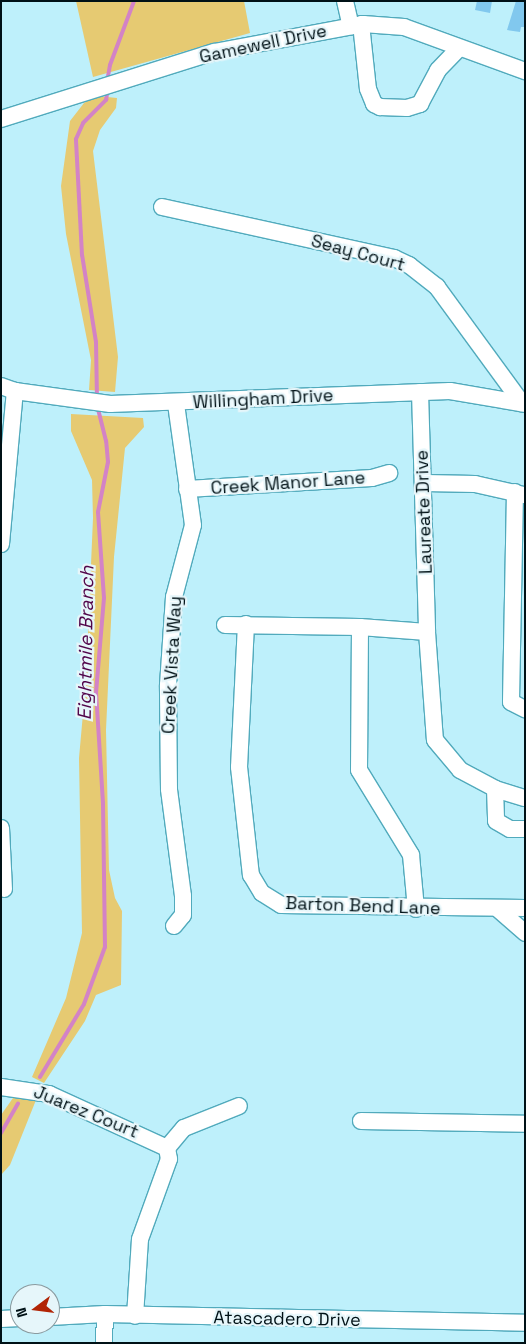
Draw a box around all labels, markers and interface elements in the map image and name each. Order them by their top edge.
street label: Gamewell Drive [197,20,329,68]
street label: Seay Court [309,230,407,276]
street label: Willingham Drive [192,385,334,413]
street label: Laureate Drive [411,450,437,574]
street label: Creek Manor Lane [210,467,366,499]
water label: Eightmile Branch [73,566,99,720]
street label: Creek Vista Way [158,595,186,735]
street label: Barton Bend Lane [285,892,441,920]
street label: Juarez Court [30,1081,142,1143]
north arrow [10,1284,60,1334]
text: N [12,1306,31,1319]
street label: Atascadero Drive [213,1307,361,1331]

